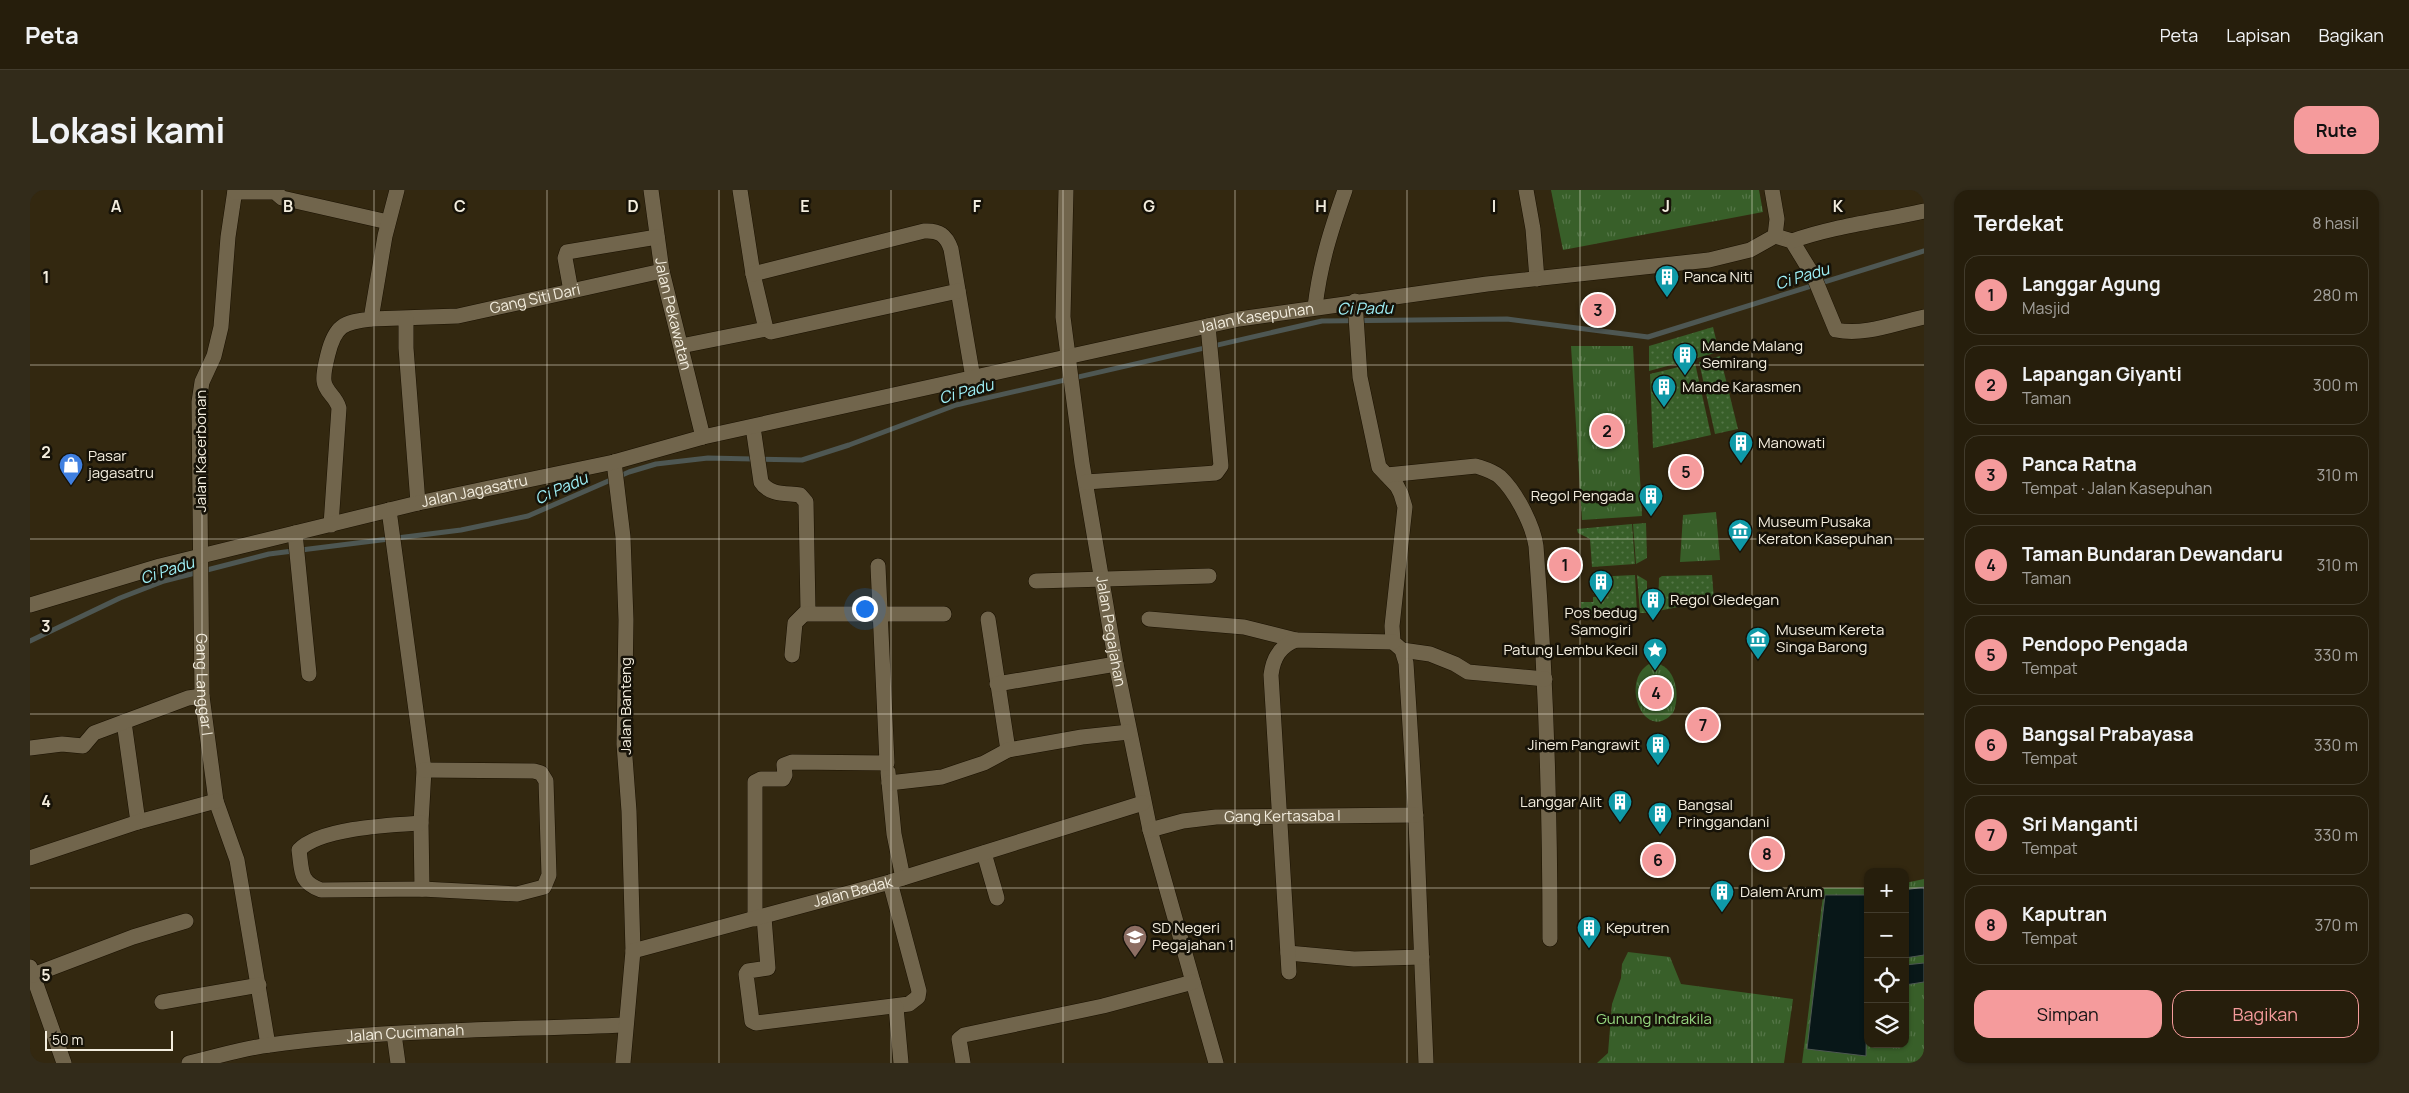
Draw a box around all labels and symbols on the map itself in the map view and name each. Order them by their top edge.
text: A [111,195,122,217]
text: B [283,195,293,217]
text: C [454,195,466,217]
text: D [627,195,639,217]
text: E [800,195,810,217]
text: F [973,195,982,217]
text: G [1143,195,1155,217]
text: H [1315,195,1327,217]
text: I [1492,195,1496,217]
text: J [1662,195,1670,217]
text: K [1833,195,1844,217]
street label: Jalan Pekawatan [650,256,697,372]
water label: Ci Padu [1772,257,1833,295]
building icon: Panca Niti [1654,264,1680,298]
text: 1 [42,266,50,288]
place label: Panca Niti [1684,266,1753,287]
street label: Gang Siti Dari [488,278,582,319]
pin: 3 [1582,291,1614,329]
water label: Ci Padu [1337,296,1394,319]
street label: Jalan Kasepuhan [1196,298,1315,338]
place label: Mande Malang Semirang [1702,335,1803,373]
building icon: Mande Malang Semirang [1672,342,1698,376]
water label: Ci Padu [936,373,997,409]
building icon: Mande Karasmen [1651,374,1677,408]
place label: Mande Karasmen [1682,376,1801,397]
street label: Jalan Kacerbonan [190,390,211,512]
pin: 2 [1591,412,1623,450]
building icon: Manowati [1728,430,1754,464]
place label: Manowati [1758,432,1825,453]
text: 2 [41,441,51,463]
place label: Pasar jagasatru [87,445,154,483]
shop icon: Pasar jagasatru [58,452,84,486]
pin: 5 [1670,453,1702,491]
water label: Ci Padu [531,466,592,509]
street label: Jalan Jagasatru [419,469,529,512]
building icon: Regol Pengada [1638,483,1664,517]
place label: Regol Pengada [1531,485,1634,506]
place label: Museum Pusaka Keraton Kasepuhan [1758,511,1893,549]
museum icon: Museum Pusaka Keraton Kasepuhan [1727,518,1753,552]
pin: 1 [1549,546,1581,584]
water label: Ci Padu [137,550,198,589]
building icon: Pos bedug Samogiri [1588,569,1614,603]
street label: Jalan Pegajahan [1091,574,1131,689]
building icon: Regol Gledegan [1640,587,1666,621]
place label: Regol Gledegan [1670,589,1779,610]
your location [852,596,878,622]
place label: Pos bedug Samogiri [1564,602,1638,640]
text: 3 [41,615,51,637]
place label: Museum Kereta Singa Barong [1776,619,1884,657]
museum icon: Museum Kereta Singa Barong [1745,626,1771,660]
street label: Gang Langgar I [191,633,218,737]
place icon: Patung Lembu Kecil [1642,637,1668,671]
place label: Patung Lembu Kecil [1503,639,1638,660]
street label: Jalan Banteng [615,657,636,755]
pin: 4 [1640,674,1672,712]
pin: 7 [1687,706,1719,744]
building icon: Jinem Pangrawit [1645,732,1671,766]
place label: Jinem Pangrawit [1527,734,1640,755]
building icon: Langgar Alit [1607,789,1633,823]
text: 4 [41,790,51,812]
place label: Langgar Alit [1520,791,1602,812]
place label: Bangsal Pringgandani [1678,794,1769,832]
building icon: Bangsal Pringgandani [1647,801,1673,835]
street label: Gang Kertasaba I [1224,805,1341,827]
pin: 8 [1751,835,1783,873]
pin: 6 [1642,841,1674,879]
street label: Jalan Badak [811,871,895,912]
building icon: Dalem Arum [1709,879,1735,913]
place label: Dalem Arum [1740,881,1823,902]
building icon: Keputren [1576,915,1602,949]
place label: SD Negeri Pegajahan 1 [1152,917,1234,955]
place label: Keputren [1606,917,1669,938]
school or university icon: SD Negeri Pegajahan 1 [1122,924,1148,958]
text: 5 [41,964,51,986]
park label: Gunung Indrakila [1596,1008,1712,1029]
street label: Jalan Cucimanah [346,1019,465,1047]
scale bar [45,1028,172,1051]

